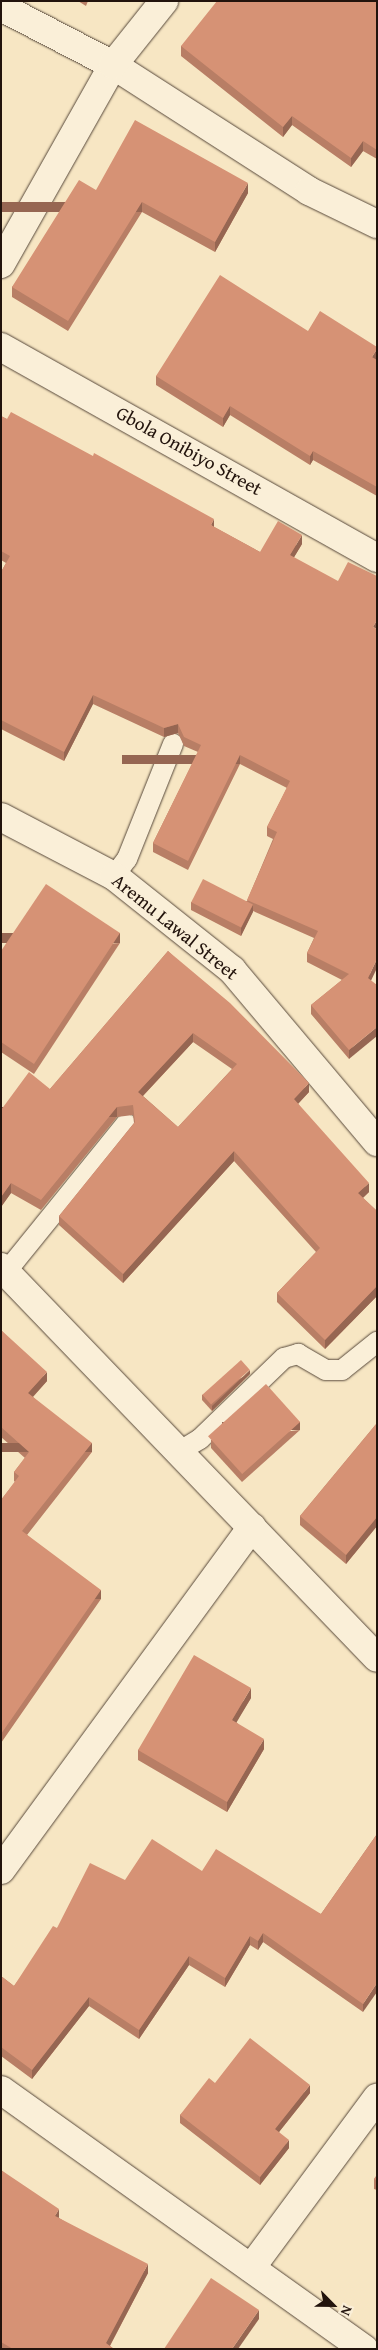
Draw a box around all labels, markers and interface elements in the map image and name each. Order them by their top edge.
street label: Gbola Onibiyo Street [112,402,266,500]
street label: Aremu Lawal Street [107,869,243,985]
north arrow [308,2280,358,2330]
text: N [336,2303,358,2319]

